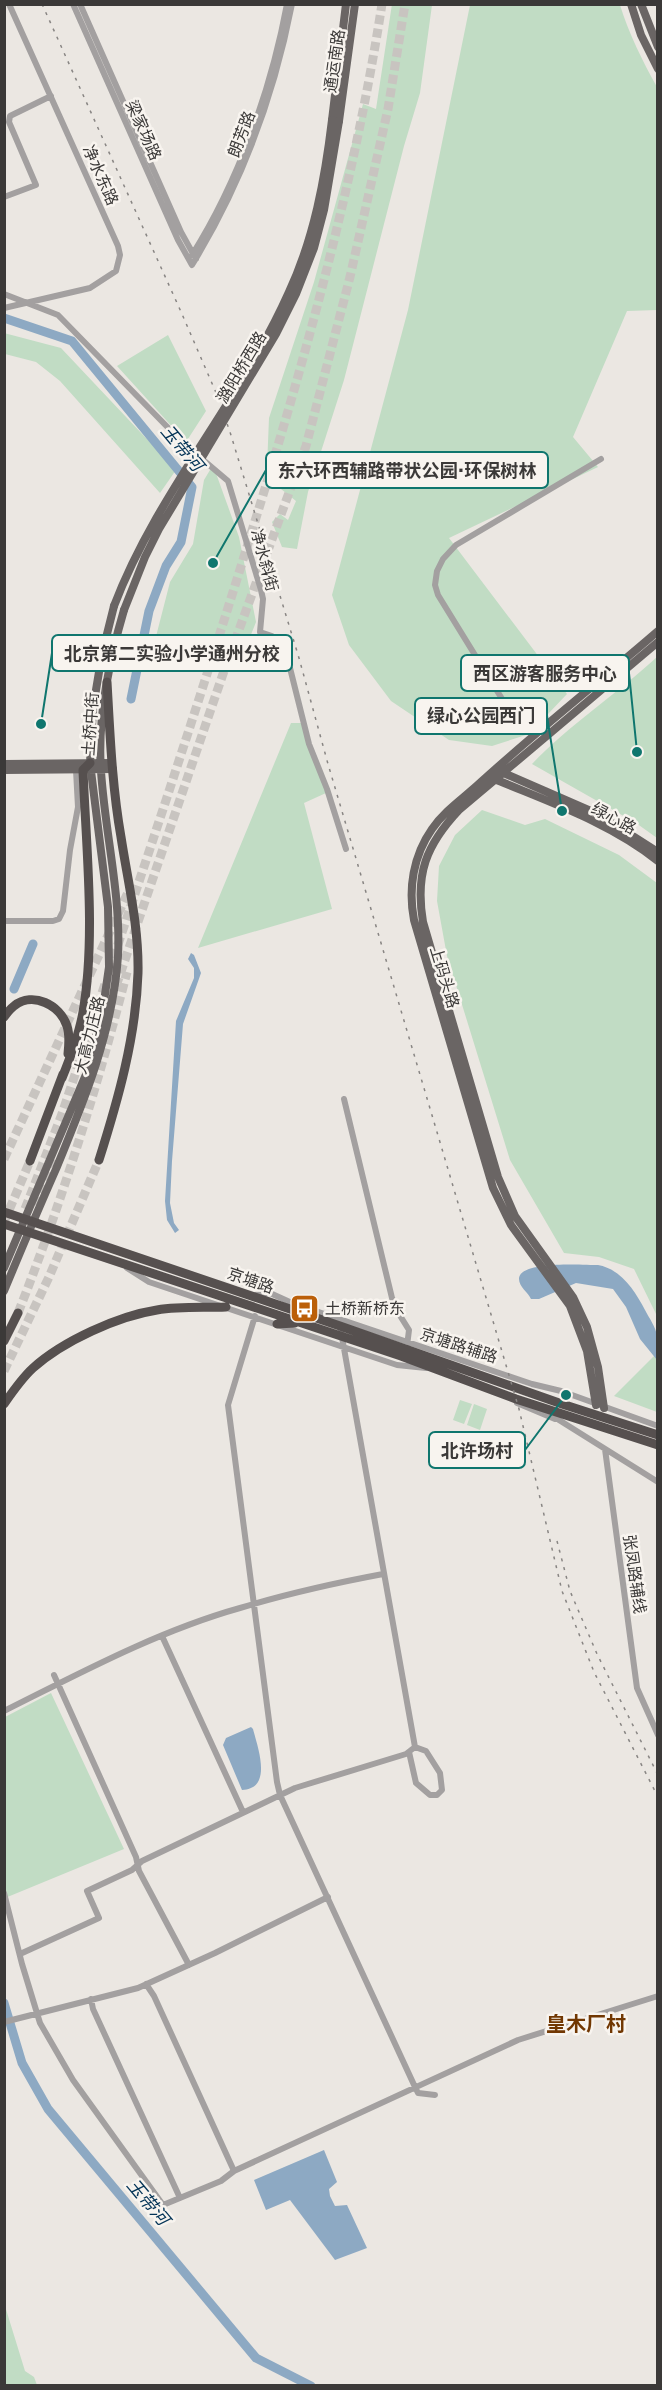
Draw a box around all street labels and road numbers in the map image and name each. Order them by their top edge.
street label: 通运南路 [321,28,348,94]
street label: 梁家场路 [122,97,165,163]
street label: 朗芳路 [224,108,259,160]
street label: 净水东路 [79,142,122,208]
street label: 潞阳桥西路 [213,328,270,406]
street label: 净水斜街 [247,527,282,594]
street label: 土桥中街 [79,691,102,757]
street label: 绿心路 [588,799,639,838]
street label: 上码头路 [426,944,463,1011]
street label: 大高力庄路 [71,994,108,1076]
street label: 京塘路 [225,1264,277,1297]
street label: 京塘路辅路 [418,1324,500,1367]
street label: 张凤路辅线 [620,1533,649,1615]

